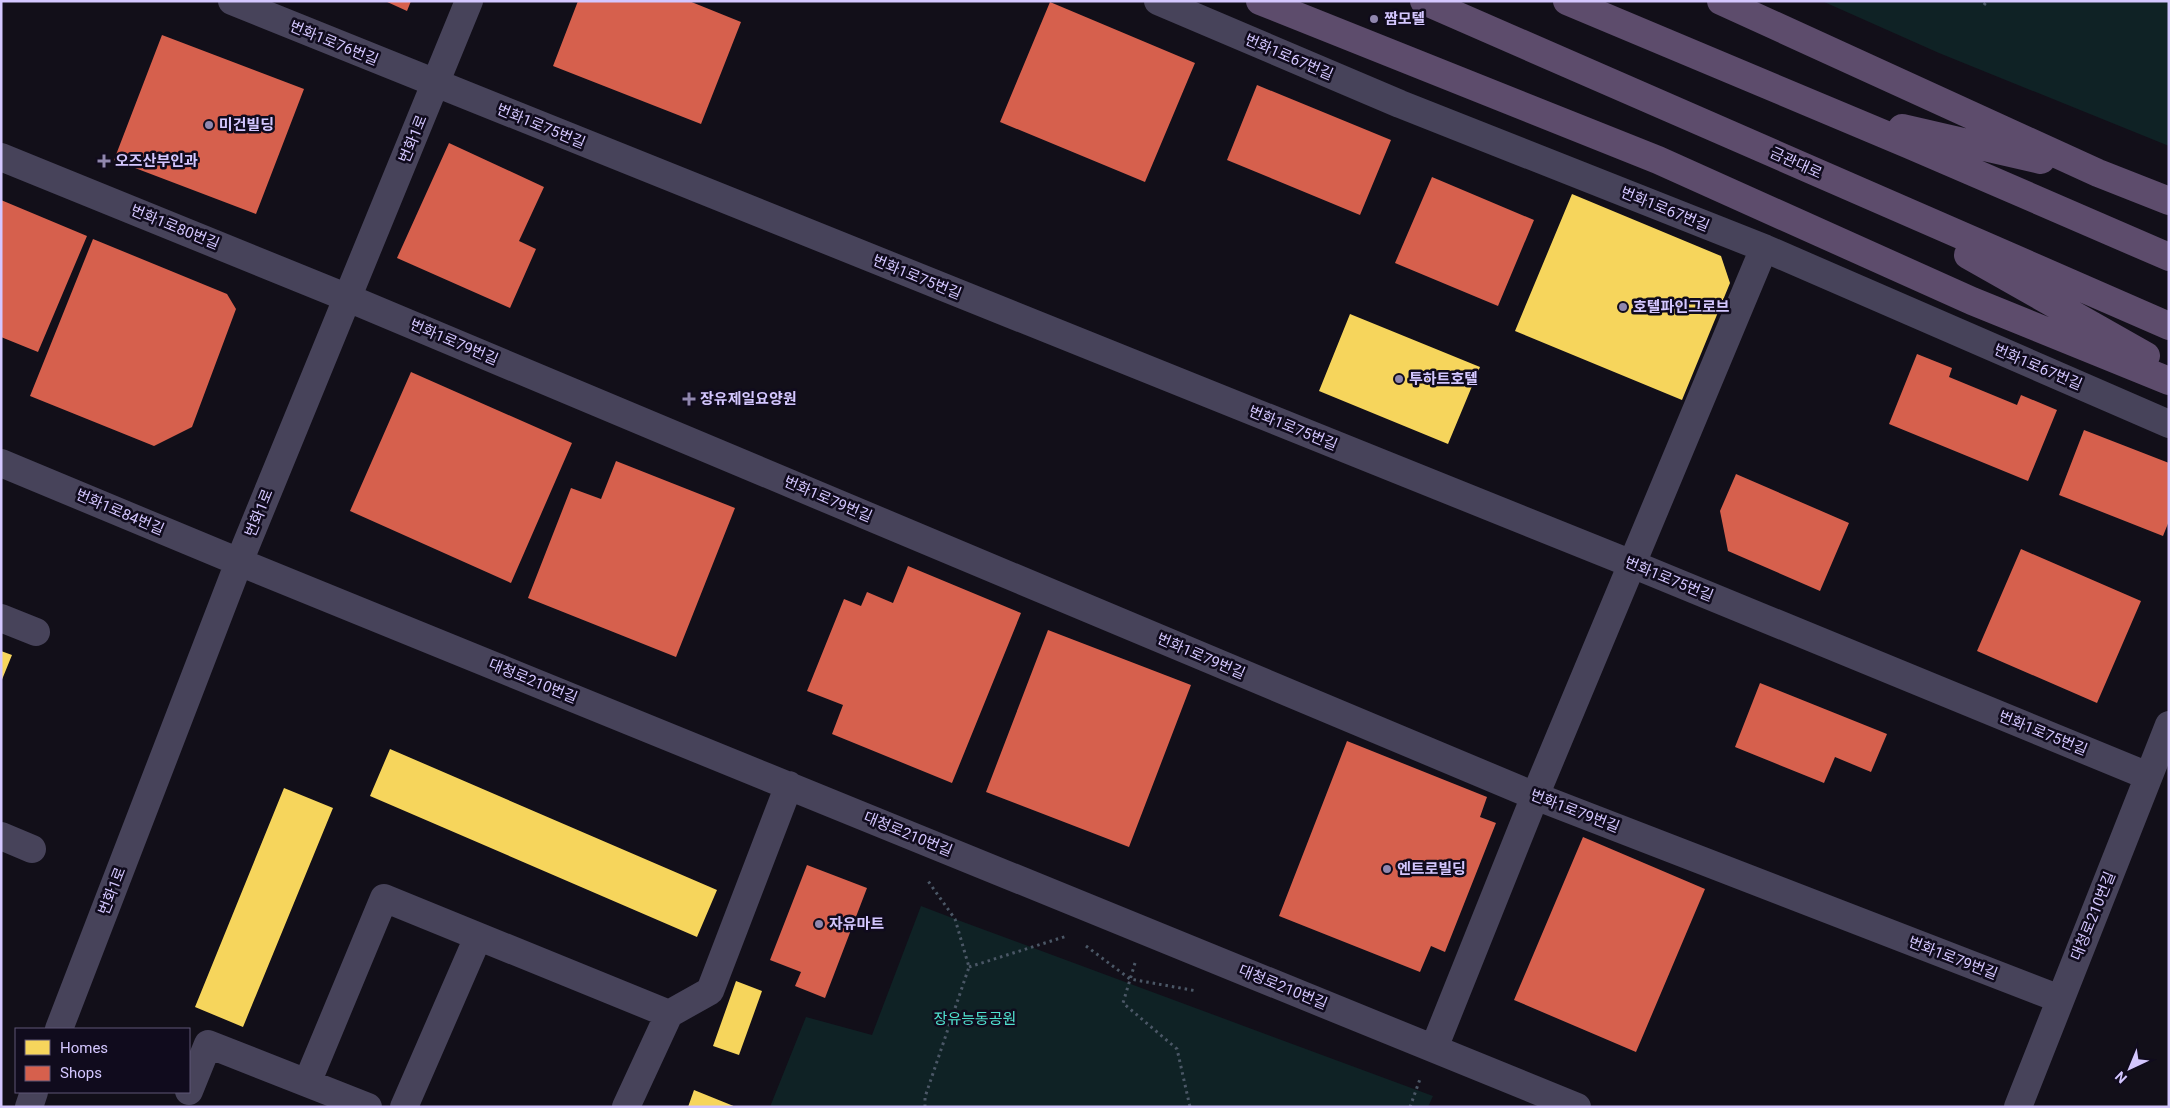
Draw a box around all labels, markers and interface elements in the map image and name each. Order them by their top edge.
place label: 짬모텔 [1384,10,1425,28]
marker: 짬모텔 [1368,13,1380,25]
street label: 번화1로76번길 [287,17,381,69]
street label: 번화1로67번길 [1242,30,1336,84]
street label: 번화1로75번길 [494,100,588,152]
street label: 번화1로 [395,113,431,165]
place label: 미건빌딩 [219,116,274,134]
marker: 미건빌딩 [203,119,215,131]
street label: 금관대로 [1767,144,1825,182]
place label: 오즈산부인과 [115,152,198,170]
marker: 오즈산부인과 [97,154,111,168]
street label: 번화1로67번길 [1618,183,1712,235]
street label: 번화1로80번길 [128,201,222,253]
street label: 번화1로75번길 [870,251,964,303]
place label: 호텔파인그로브 [1633,298,1730,316]
marker: 호텔파인그로브 [1617,301,1629,313]
street label: 번화1로79번길 [407,315,501,369]
street label: 번화1로67번길 [1991,340,2085,394]
place label: 투하트호텔 [1409,370,1478,388]
marker: 투하트호텔 [1393,373,1405,385]
place label: 장유제일요양원 [700,390,797,408]
marker: 장유제일요양원 [682,392,696,406]
street label: 번화1로75번길 [1246,402,1340,454]
street label: 번화1로79번길 [781,472,875,526]
street label: 번화1로84번길 [73,485,167,539]
street label: 번화1로 [241,487,277,539]
street label: 번화1로75번길 [1622,553,1716,605]
street label: 번화1로79번길 [1154,629,1248,683]
street label: 대청로210번길 [486,655,580,707]
street label: 번화1로75번길 [1996,707,2090,759]
street label: 번화1로79번길 [1528,786,1622,836]
street label: 대청로210번길 [861,808,955,860]
place label: 엔트로빌딩 [1397,860,1466,878]
marker: 엔트로빌딩 [1381,863,1393,875]
street label: 번화1로 [95,865,129,917]
street label: 대청로210번길 [2067,869,2119,963]
place label: 자유마트 [829,915,884,933]
marker: 자유마트 [813,918,825,930]
street label: 번화1로79번길 [1906,933,2000,983]
street label: 대청로210번길 [1236,961,1330,1013]
park label: 장유능동공원 [934,1010,1016,1028]
legend [15,1028,190,1093]
text: Homes [60,1039,108,1057]
north arrow [2105,1043,2155,1093]
text: Shops [60,1064,102,1082]
text: N [2112,1068,2130,1087]

